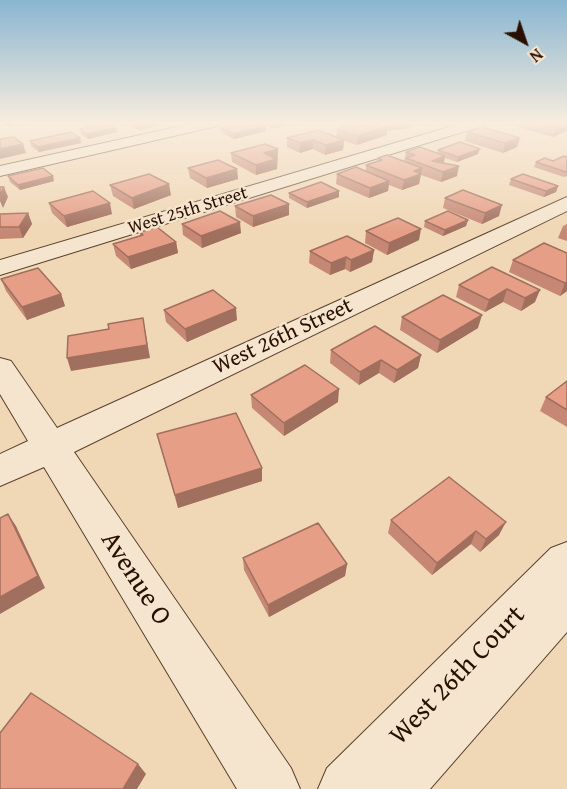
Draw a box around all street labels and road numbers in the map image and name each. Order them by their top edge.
street label: West 25th Street [126,183,250,239]
street label: West 26th Street [209,293,357,381]
street label: Avenue O [93,526,177,632]
street label: West 26th Court [383,600,533,752]

